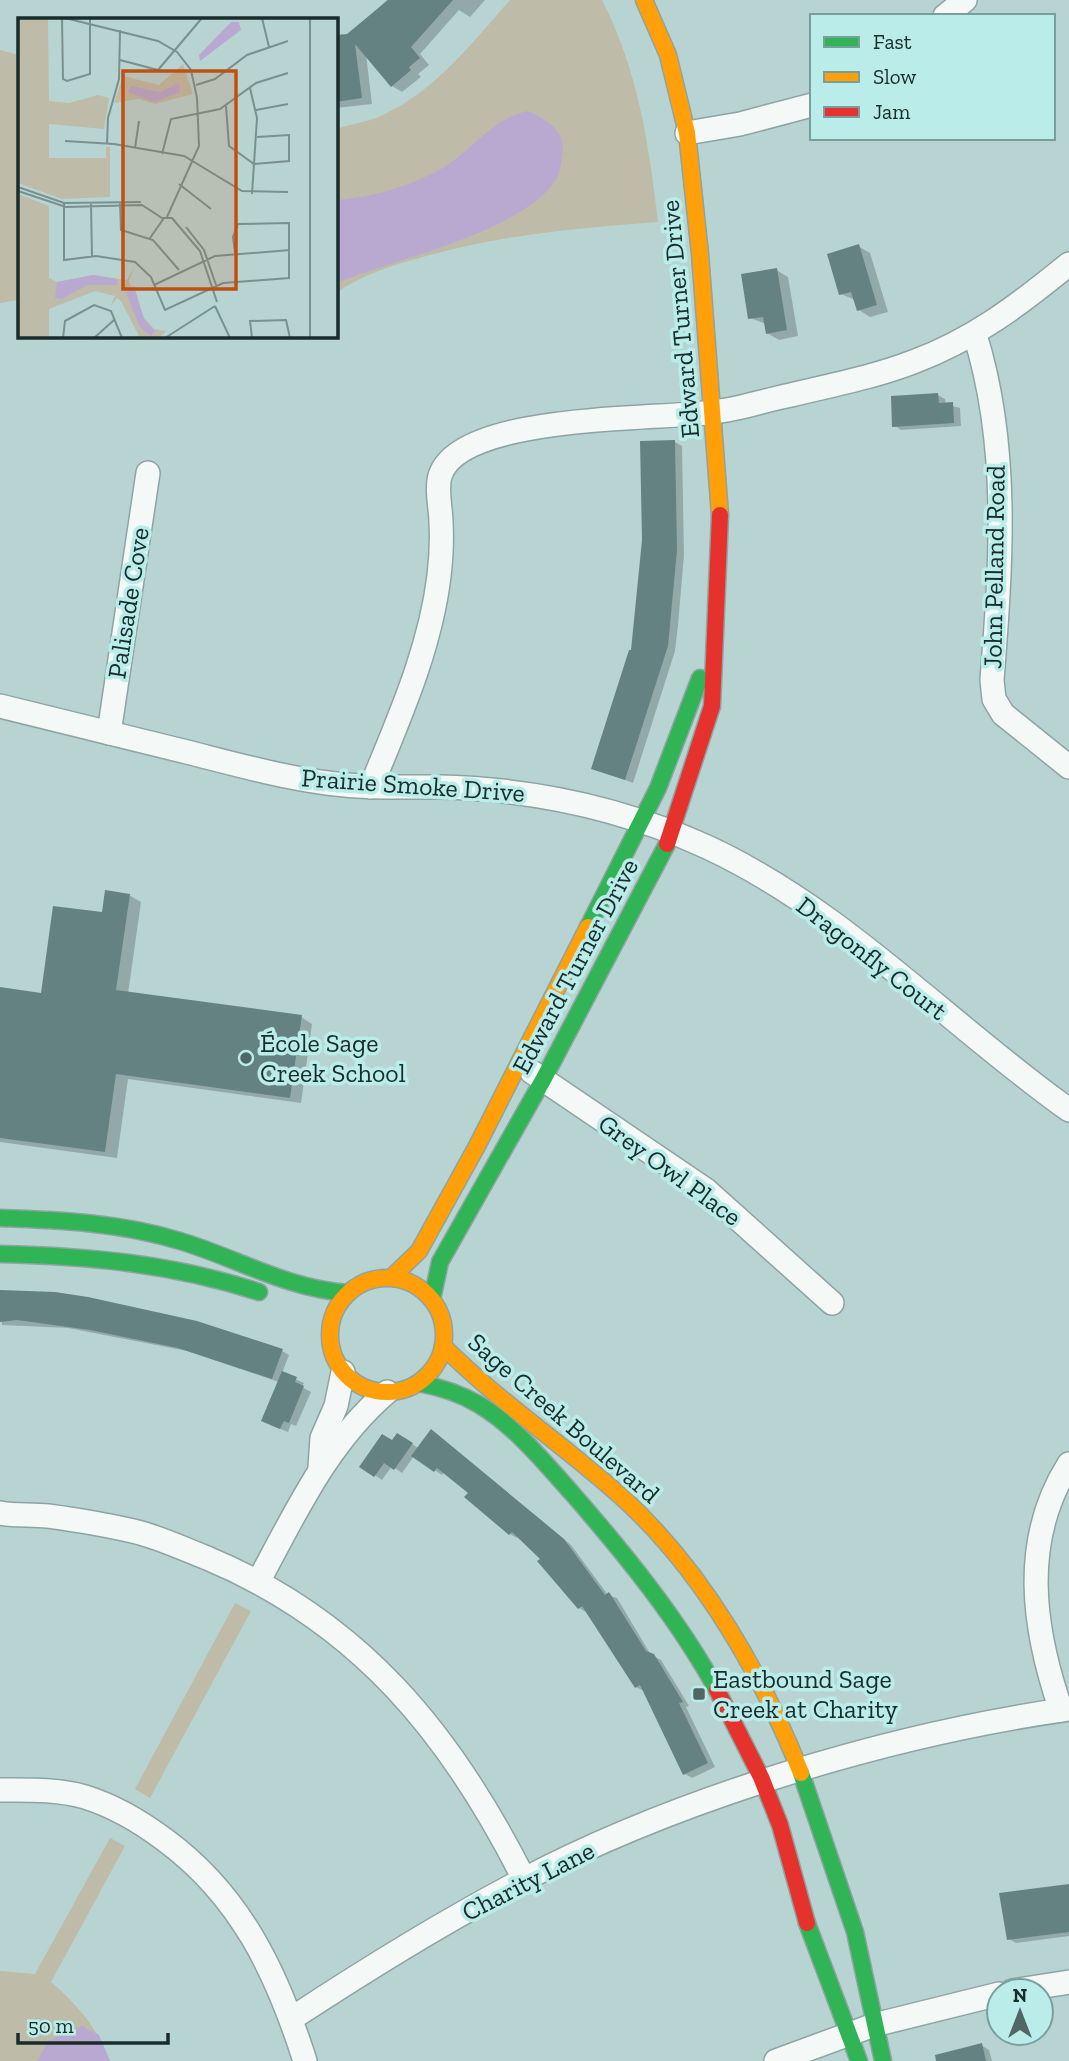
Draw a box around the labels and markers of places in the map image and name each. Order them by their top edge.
place label: École Sage Creek School [260,1027,406,1089]
marker: École Sage Creek School [238,1050,254,1066]
place label: Eastbound Sage Creek at Charity [713,1663,898,1725]
marker: Eastbound Sage Creek at Charity [691,1686,707,1702]

